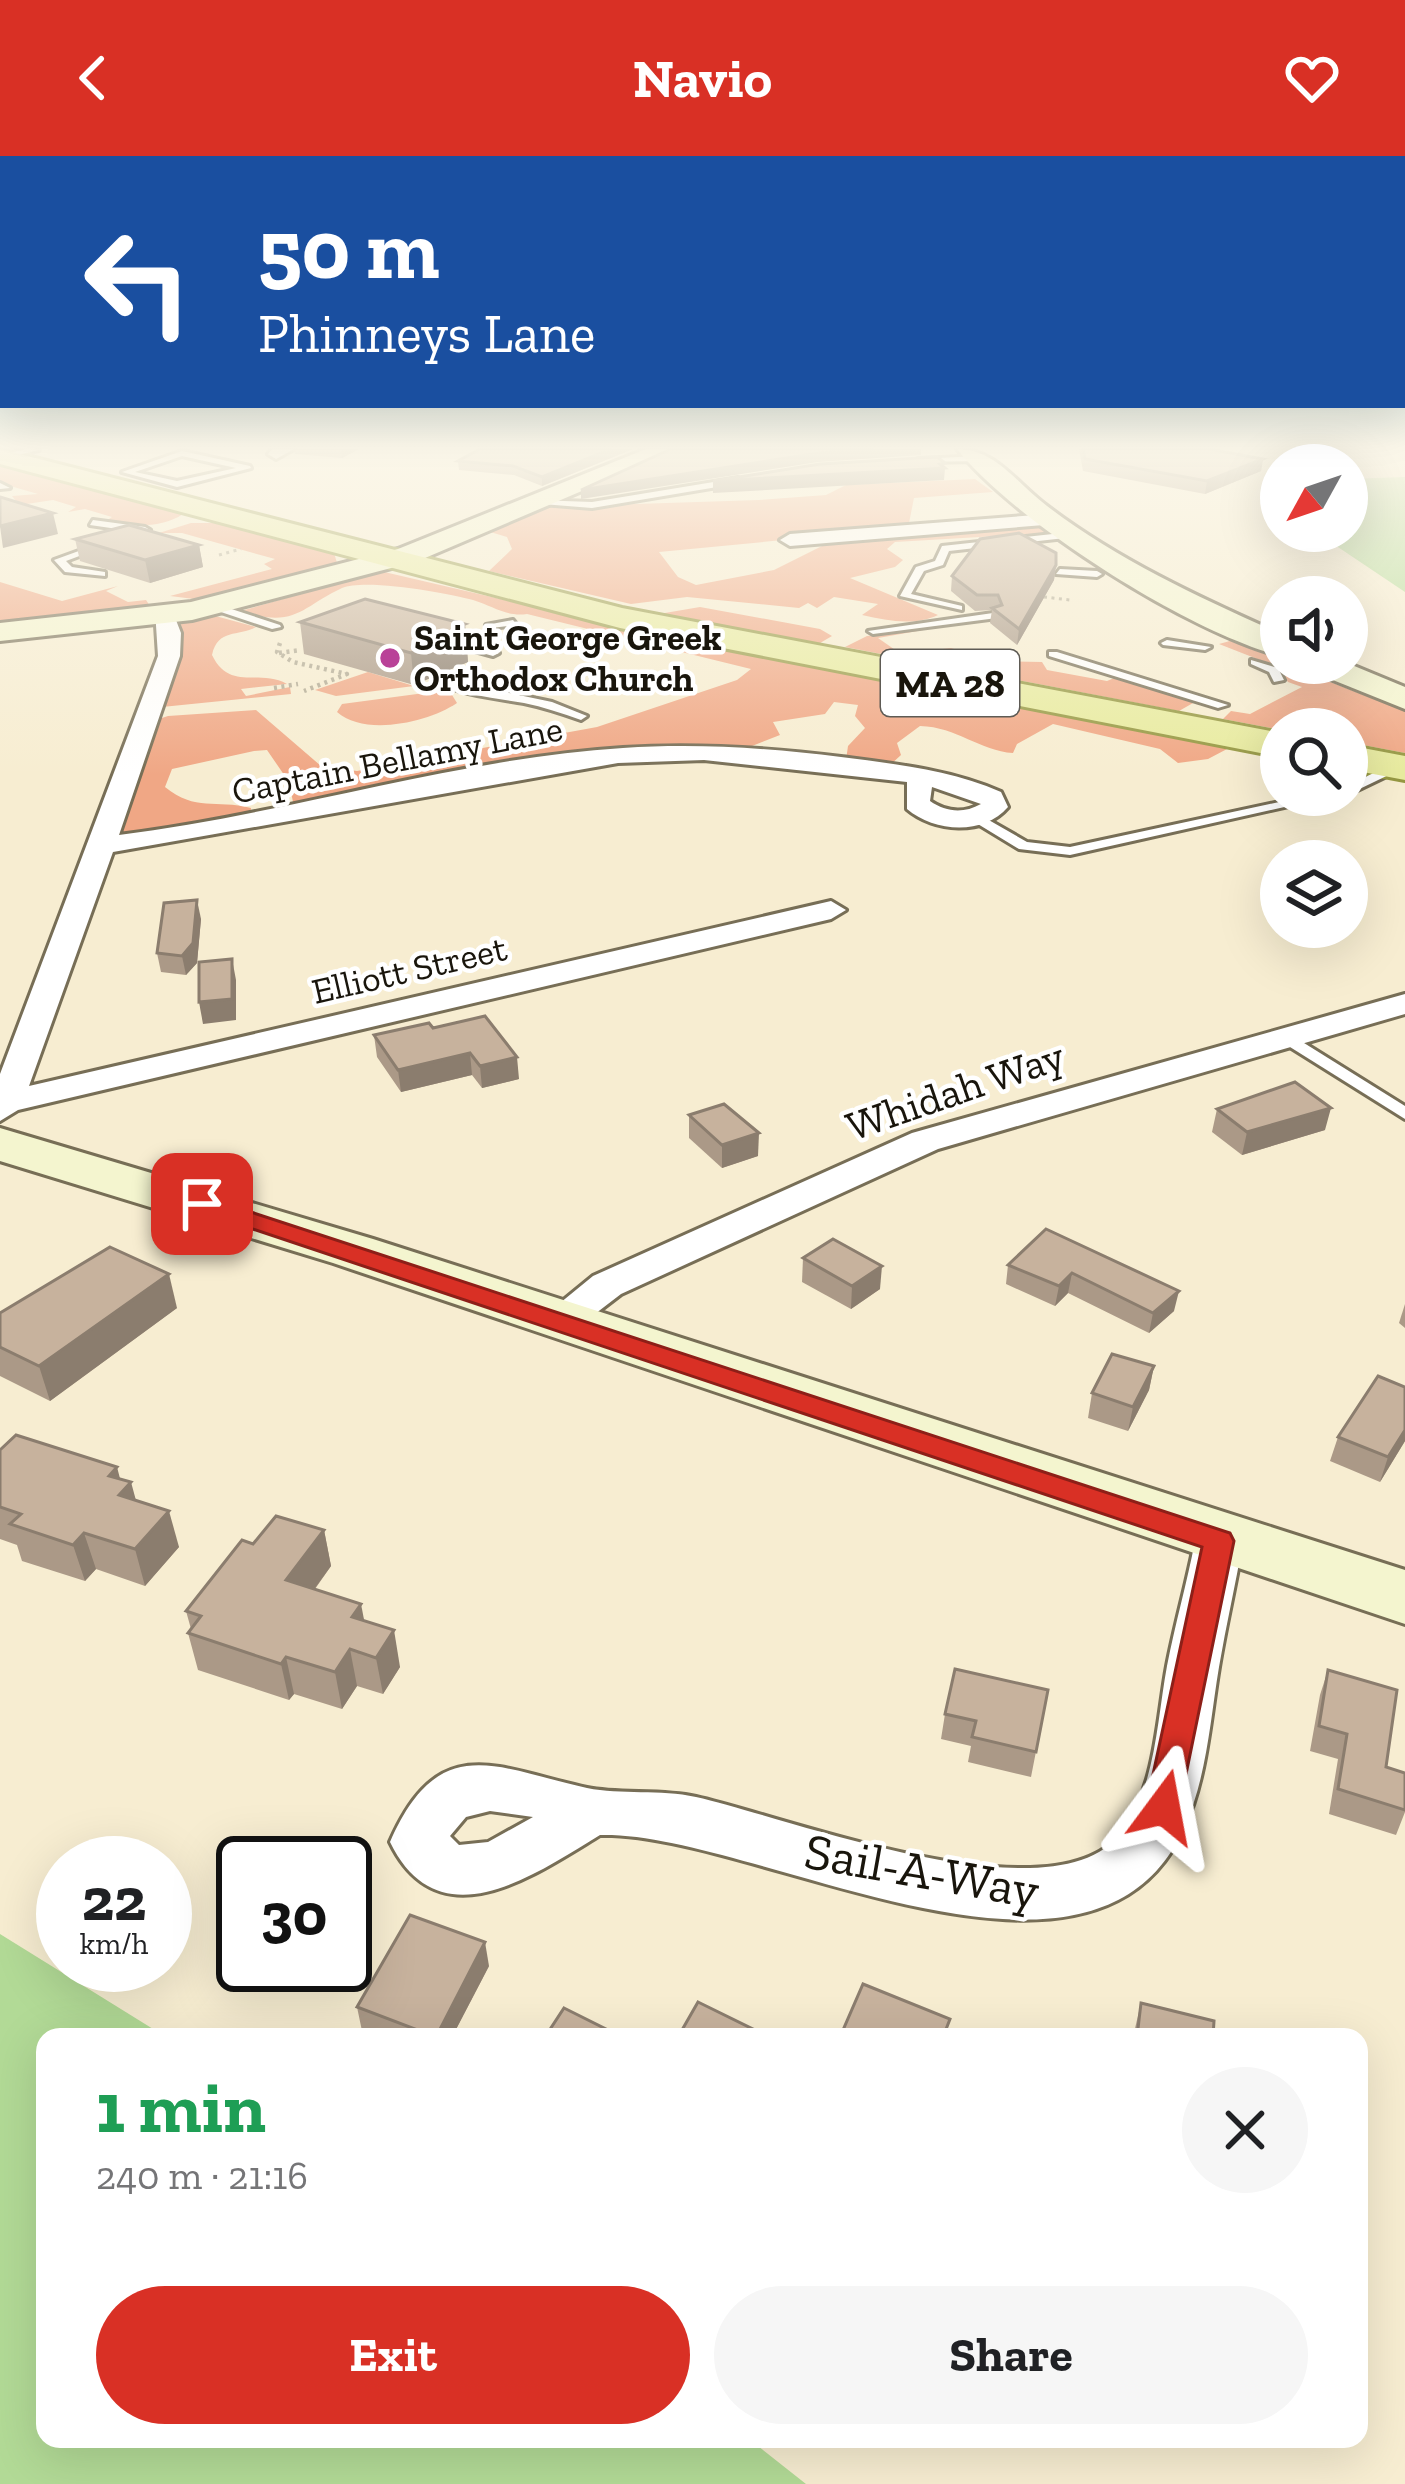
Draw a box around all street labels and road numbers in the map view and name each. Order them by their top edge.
road number: MA 28 [881,650,1019,716]
street label: Captain Bellamy Lane [228,706,566,813]
street label: Elliott Street [308,926,511,1013]
street label: Whidah Way [839,1029,1071,1152]
street label: Sail-A-Way [800,1820,1044,1921]

